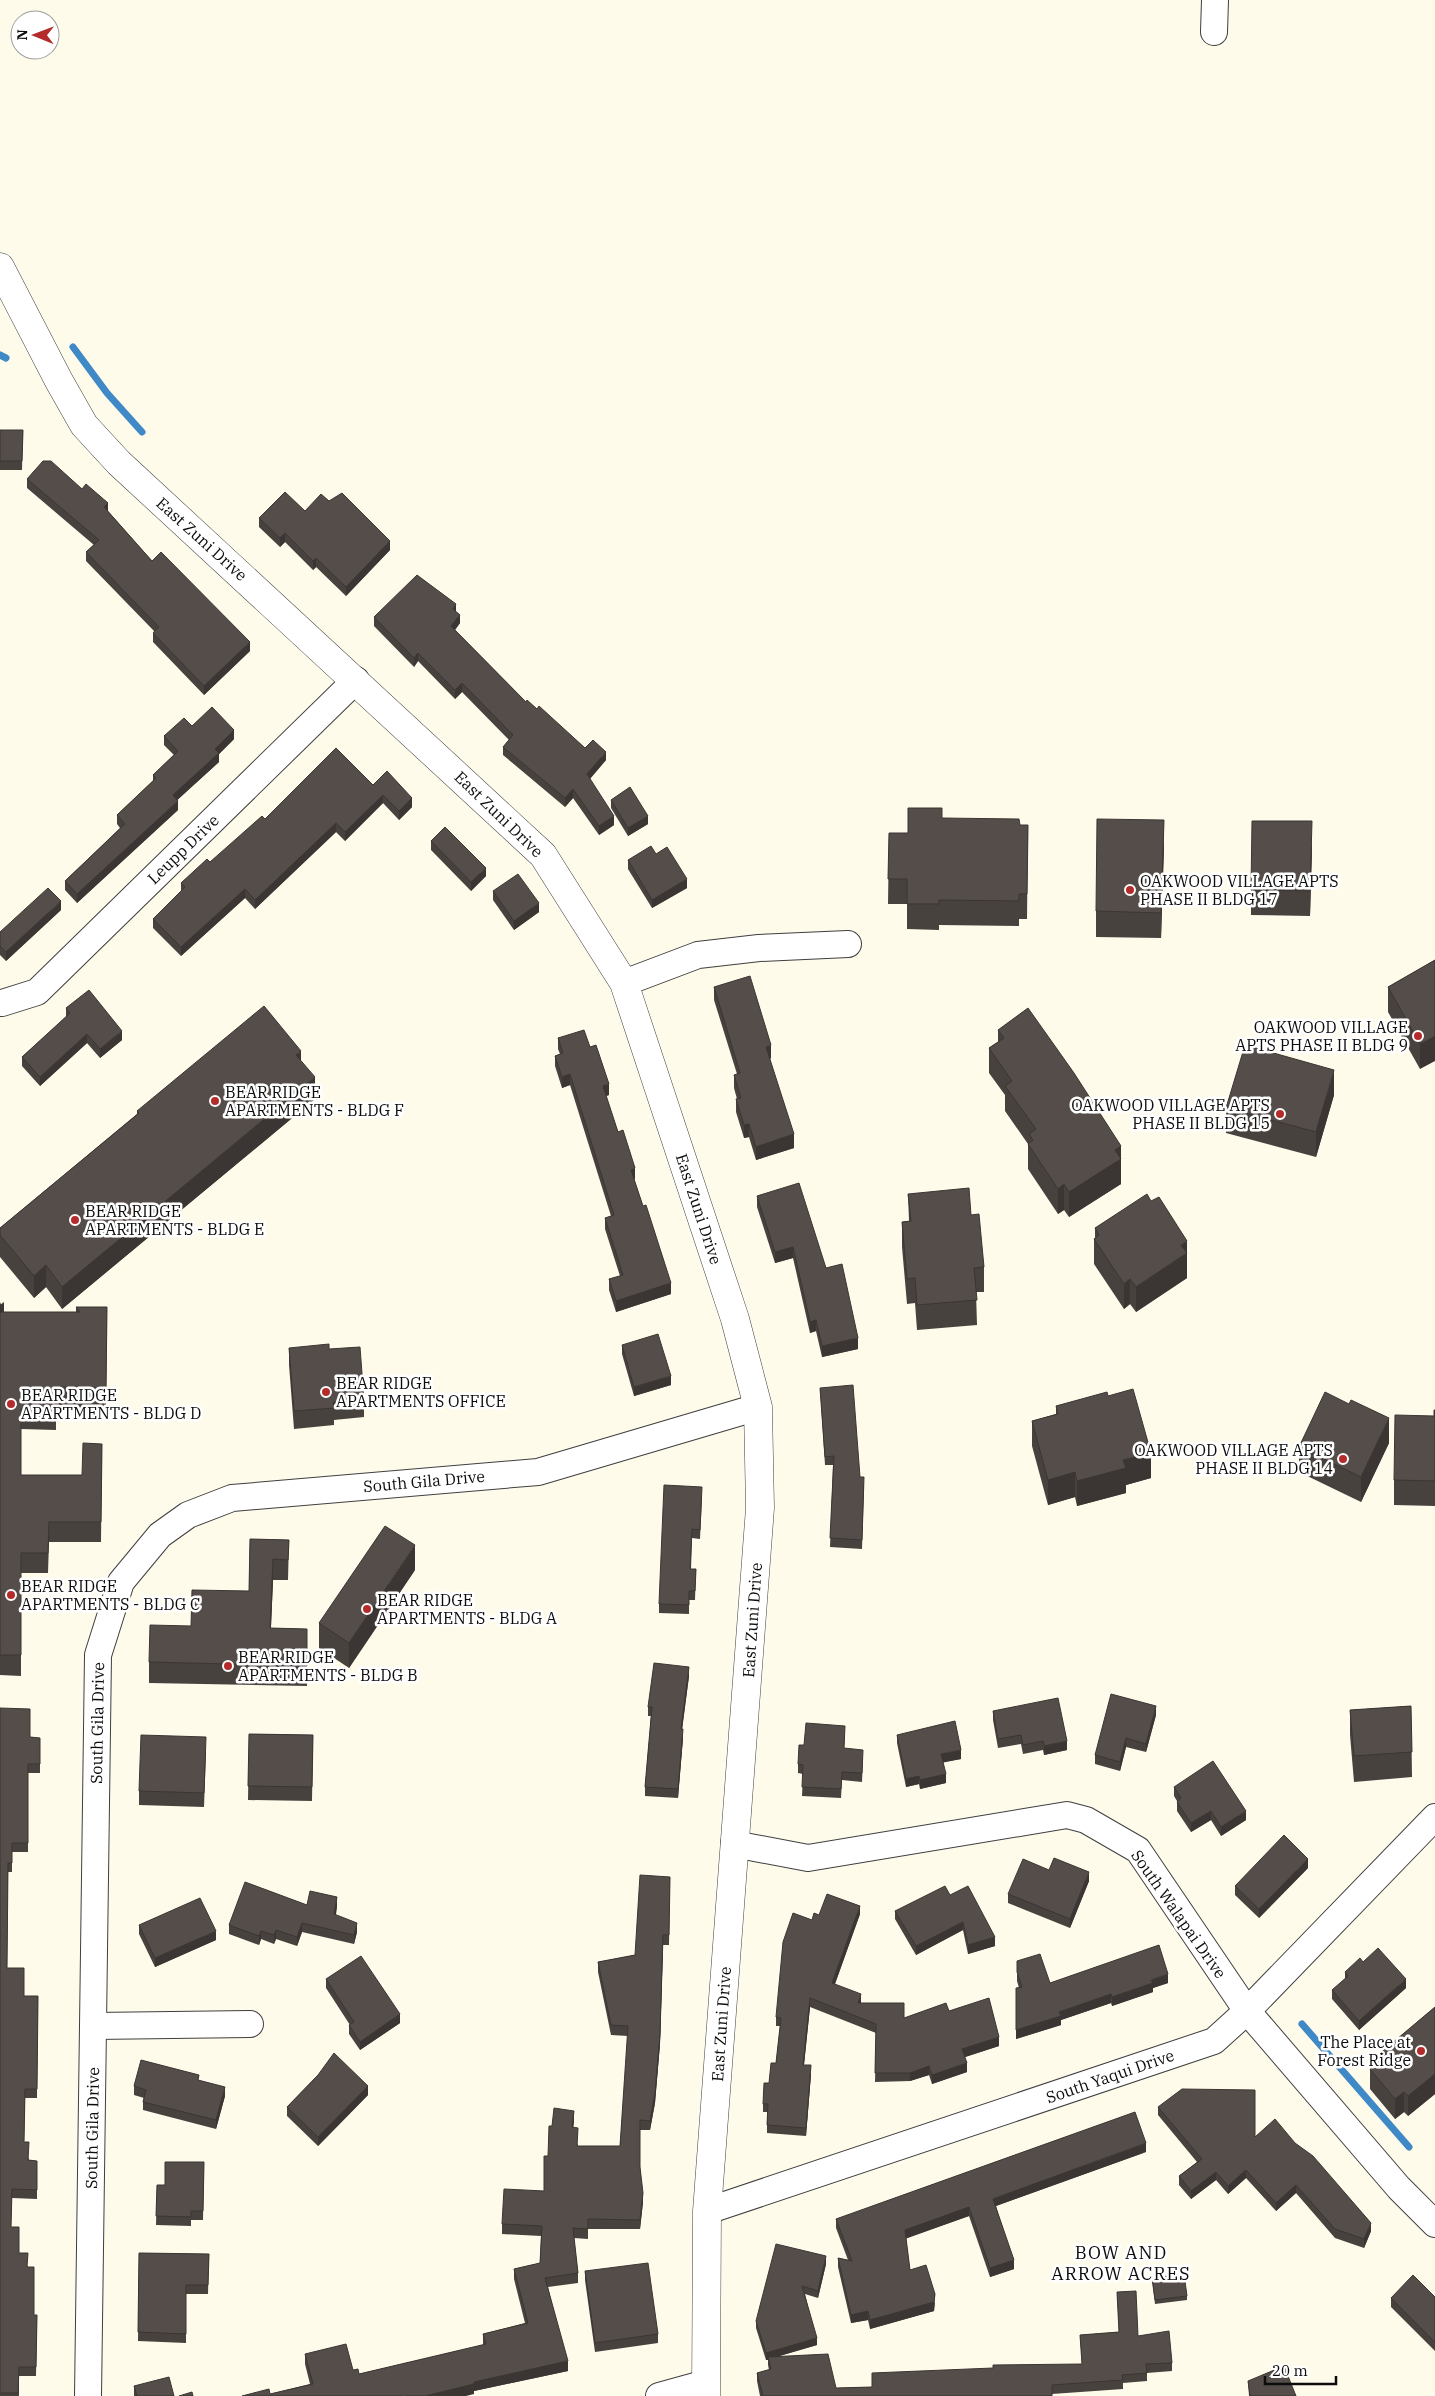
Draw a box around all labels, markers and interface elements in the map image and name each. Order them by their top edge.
north arrow [10,10,60,60]
text: N [13,29,31,40]
street label: East Zuni Drive [152,493,252,585]
street label: East Zuni Drive [451,767,547,861]
street label: Leupp Drive [143,810,223,888]
place label: OAKWOOD VILLAGE APTS PHASE II BLDG 17 [1140,871,1339,909]
marker: OAKWOOD VILLAGE APTS PHASE II BLDG 17 [1124,884,1136,896]
place label: OAKWOOD VILLAGE APTS PHASE II BLDG 9 [1235,1017,1408,1055]
marker: OAKWOOD VILLAGE APTS PHASE II BLDG 9 [1412,1030,1424,1042]
place label: BEAR RIDGE APARTMENTS - BLDG F [225,1082,404,1120]
marker: BEAR RIDGE APARTMENTS - BLDG F [209,1095,221,1107]
place label: OAKWOOD VILLAGE APTS PHASE II BLDG 15 [1071,1095,1270,1133]
marker: OAKWOOD VILLAGE APTS PHASE II BLDG 15 [1274,1108,1286,1120]
street label: East Zuni Drive [672,1151,726,1267]
place label: BEAR RIDGE APARTMENTS - BLDG E [85,1201,264,1239]
marker: BEAR RIDGE APARTMENTS - BLDG E [69,1214,81,1226]
place label: BEAR RIDGE APARTMENTS OFFICE [336,1373,506,1411]
place label: BEAR RIDGE APARTMENTS - BLDG D [21,1385,201,1423]
marker: BEAR RIDGE APARTMENTS OFFICE [320,1386,332,1398]
marker: BEAR RIDGE APARTMENTS - BLDG D [5,1398,17,1410]
place label: OAKWOOD VILLAGE APTS PHASE II BLDG 14 [1134,1440,1333,1478]
marker: OAKWOOD VILLAGE APTS PHASE II BLDG 14 [1337,1453,1349,1465]
street label: South Gila Drive [362,1466,486,1496]
street label: East Zuni Drive [738,1562,766,1678]
place label: BEAR RIDGE APARTMENTS - BLDG C [21,1576,200,1614]
marker: BEAR RIDGE APARTMENTS - BLDG C [5,1589,17,1601]
place label: BEAR RIDGE APARTMENTS - BLDG A [377,1590,557,1628]
marker: BEAR RIDGE APARTMENTS - BLDG A [361,1603,373,1615]
place label: BEAR RIDGE APARTMENTS - BLDG B [238,1647,418,1685]
marker: BEAR RIDGE APARTMENTS - BLDG B [222,1660,234,1672]
street label: South Gila Drive [86,1662,108,1784]
street label: South Walapai Drive [1127,1846,1231,1982]
street label: East Zuni Drive [707,1966,735,2082]
place label: The Place at Forest Ridge [1317,2032,1411,2070]
street label: South Yaqui Drive [1043,2045,1177,2107]
marker: The Place at Forest Ridge [1415,2045,1427,2057]
street label: South Gila Drive [81,2067,103,2189]
district label: BOW AND ARROW ACRES [1051,2241,1191,2285]
scale bar [1265,2354,1336,2386]
text: 20 m [1272,2361,1308,2380]

